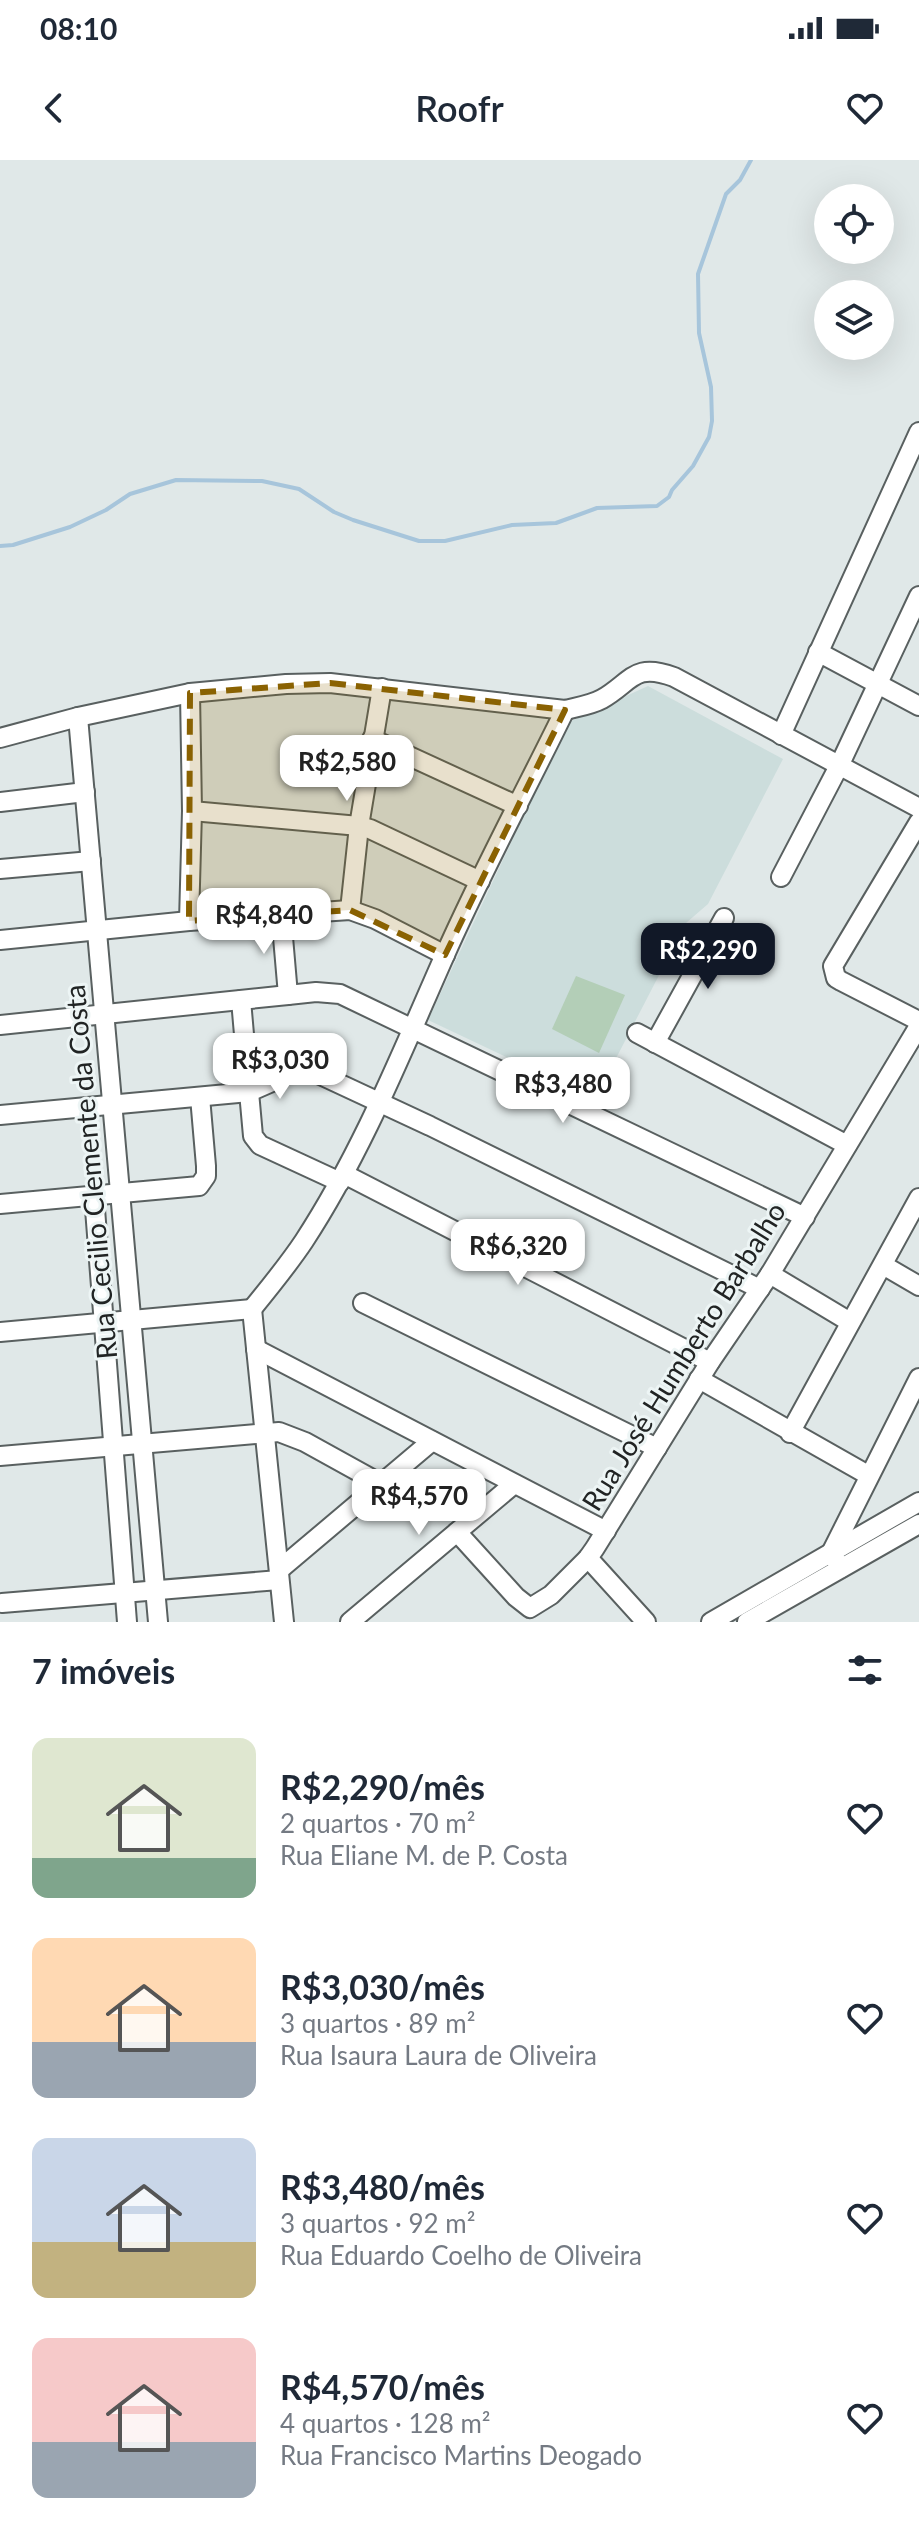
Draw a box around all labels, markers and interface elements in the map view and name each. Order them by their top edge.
text: 08:10 [40,10,117,46]
icon: back [32,86,76,130]
text: Roofr [415,86,504,130]
icon: heart [843,86,887,130]
map controls [814,184,894,360]
button: locate [814,184,894,264]
button: layers [814,280,894,360]
pin: R$2,580 [273,735,421,803]
text: R$2,580 [298,745,396,777]
pin: R$4,840 [190,888,338,956]
text: R$4,840 [215,898,313,930]
pin: R$2,290 [634,923,782,991]
text: R$2,290 [659,933,757,965]
street label: Rua Cecilio Clemente da Costa [57,983,123,1361]
pin: R$3,030 [206,1033,354,1101]
text: R$3,030 [231,1043,329,1075]
pin: R$3,480 [489,1057,637,1125]
text: R$3,480 [514,1067,612,1099]
street label: Rua José Humberto Barbalho [574,1196,792,1516]
pin: R$6,320 [444,1219,592,1287]
text: R$6,320 [469,1229,567,1261]
pin: R$4,570 [345,1469,493,1537]
text: R$4,570 [370,1479,468,1511]
icon: filters [843,1648,887,1692]
text: 7 imóveis [32,1650,175,1691]
text: R$2,290/mês [280,1766,485,1807]
icon: home [96,1770,192,1866]
icon: heart [843,1796,887,1840]
text: 2 quartos · 70 m² [280,1807,475,1839]
text: Rua Eliane M. de P. Costa [280,1839,568,1871]
text: R$3,030/mês [280,1966,485,2007]
icon: home [96,1970,192,2066]
icon: heart [843,1996,887,2040]
text: 3 quartos · 89 m² [280,2007,475,2039]
text: Rua Isaura Laura de Oliveira [280,2039,597,2071]
text: R$3,480/mês [280,2166,485,2207]
icon: home [96,2170,192,2266]
icon: heart [843,2196,887,2240]
text: 3 quartos · 92 m² [280,2207,475,2239]
text: Rua Eduardo Coelho de Oliveira [280,2239,642,2271]
text: R$4,570/mês [280,2366,485,2407]
icon: home [96,2370,192,2466]
icon: heart [843,2396,887,2440]
text: 4 quartos · 128 m² [280,2407,490,2439]
text: Rua Francisco Martins Deogado [280,2439,642,2471]

